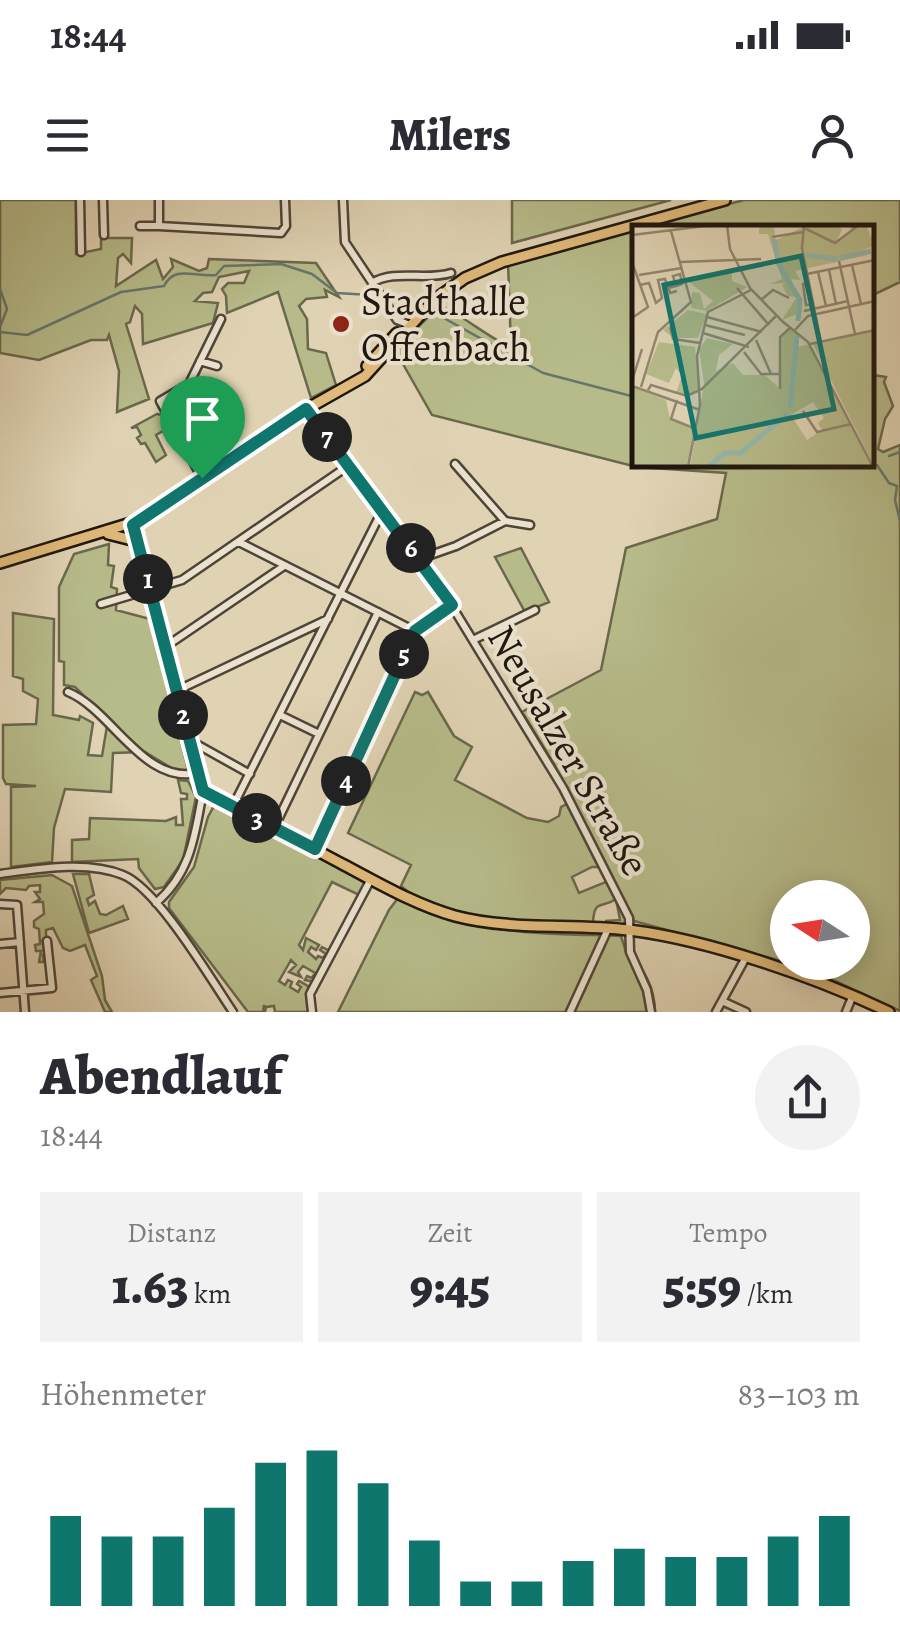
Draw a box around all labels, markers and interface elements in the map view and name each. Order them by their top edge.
text: 18:44 [50,9,127,61]
text: Milers [389,104,511,166]
icon: menu [40,108,95,163]
icon: person [805,108,860,163]
inset map [632,225,875,468]
place label: Stadthalle Offenbach [361,274,530,375]
marker: Stadthalle Offenbach [330,313,352,335]
pin [160,376,245,479]
icon: arrive [175,391,230,446]
pin: 7 [302,412,352,462]
text: 7 [321,418,333,456]
pin: 6 [386,523,436,573]
text: 6 [404,529,418,567]
pin: 1 [123,554,173,604]
text: 1 [143,560,153,598]
street label: Neusalzer Straße [474,615,663,886]
pin: 5 [379,629,429,679]
text: 5 [398,635,410,673]
pin: 2 [158,690,208,740]
text: 2 [176,696,190,734]
pin: 4 [321,756,371,806]
text: 4 [339,762,353,800]
pin: 3 [232,793,282,843]
text: 3 [251,799,263,837]
north arrow [770,880,870,980]
map controls [770,880,870,980]
text: Abendlauf [40,1038,282,1113]
button: share [755,1045,860,1150]
text: 18:44 [40,1113,103,1157]
text: Distanz [127,1214,216,1252]
text: Zeit [427,1214,473,1252]
text: Tempo [689,1214,767,1252]
text: 1.63 [112,1252,189,1320]
text: 9:45 [410,1252,490,1320]
text: 5:59 [663,1252,741,1320]
text: km [189,1275,231,1313]
text: /km [741,1275,793,1313]
text: Höhenmeter [40,1372,207,1416]
text: 83–103 m [737,1372,860,1416]

